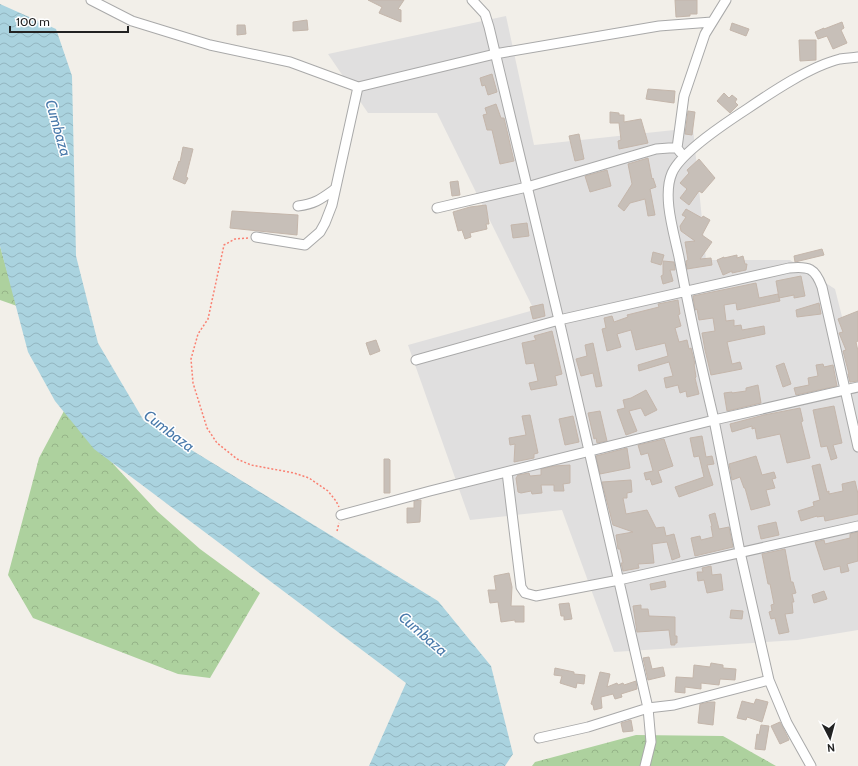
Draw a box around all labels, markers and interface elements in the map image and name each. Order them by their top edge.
scale bar [10,8,128,34]
text: 100 m [16,14,50,29]
water label: Cumbaza [41,98,75,158]
water label: Cumbaza [140,406,198,456]
water label: Cumbaza [395,608,451,660]
north arrow [810,718,850,758]
text: N [826,741,836,755]

